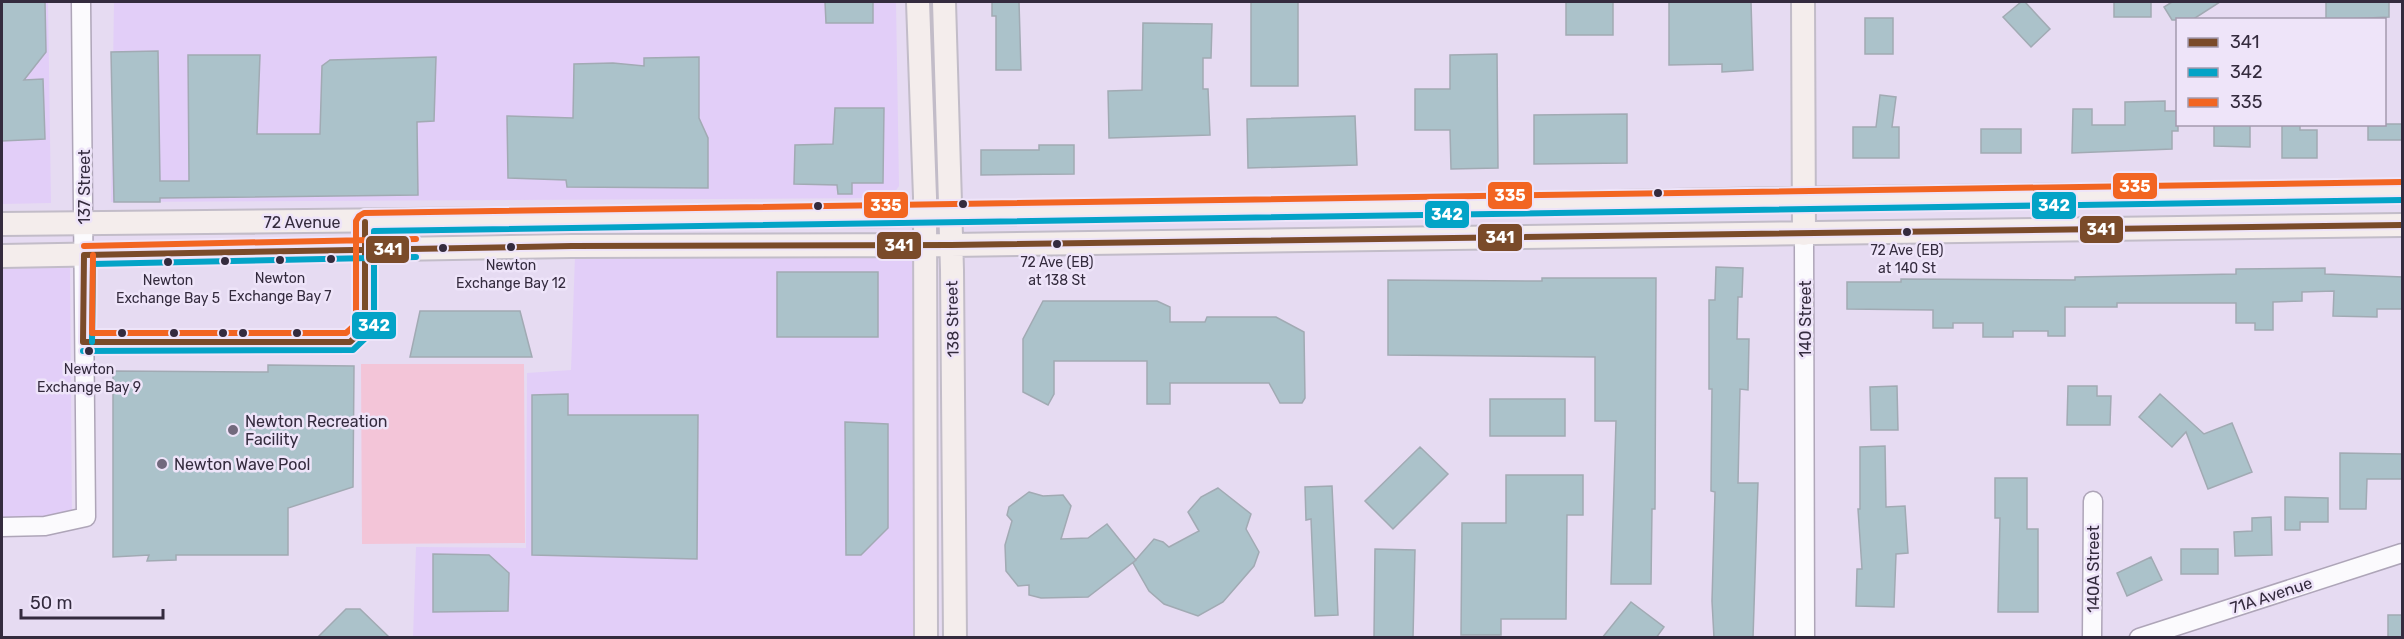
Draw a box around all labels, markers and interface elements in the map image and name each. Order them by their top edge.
legend [2176,18,2386,126]
text: 341 [2230,31,2259,53]
text: 342 [2230,61,2263,83]
text: 335 [2230,91,2262,113]
street label: 137 Street [75,150,94,224]
line badge: 335 [2112,172,2158,200]
text: 335 [2119,177,2151,196]
line badge: 335 [1487,181,1533,210]
text: 335 [1494,186,1526,205]
unlabelled marker [1652,187,1664,199]
line badge: 335 [863,191,909,219]
line badge: 342 [2031,191,2077,220]
text: 335 [870,196,902,215]
text: 342 [2038,196,2070,215]
unlabelled marker [957,198,969,210]
unlabelled marker [812,200,824,212]
line badge: 342 [1424,200,1470,229]
text: 342 [1431,205,1463,224]
street label: 72 Avenue [263,213,341,232]
line badge: 341 [2079,215,2124,244]
text: 341 [2086,220,2116,239]
line badge: 341 [1477,223,1523,252]
marker: 72 Ave (EB) at 140 St [1901,226,1913,238]
text: 341 [1485,228,1515,247]
line badge: 341 [876,231,922,260]
line badge: 341 [365,235,410,264]
text: 341 [884,236,914,255]
marker: 72 Ave (EB) at 138 St [1051,238,1063,250]
text: 341 [373,240,403,259]
marker: Newton Exchange Bay 12 [505,241,517,253]
unlabelled marker [437,242,449,254]
place label: 72 Ave (EB) at 140 St [1870,242,1944,277]
unlabelled marker [325,253,337,265]
marker: Newton Exchange Bay 7 [274,254,286,266]
place label: 72 Ave (EB) at 138 St [1020,254,1094,289]
unlabelled marker [219,255,231,267]
marker: Newton Exchange Bay 5 [162,256,174,268]
place label: Newton Exchange Bay 12 [456,257,566,292]
place label: Newton Exchange Bay 7 [229,270,331,305]
place label: Newton Exchange Bay 5 [116,272,220,307]
street label: 138 Street [942,280,963,358]
street label: 140 Street [1796,280,1815,358]
line badge: 342 [351,311,397,340]
text: 342 [358,316,390,335]
unlabelled marker [116,327,128,339]
unlabelled marker [168,327,180,339]
unlabelled marker [217,327,229,339]
unlabelled marker [237,327,249,339]
unlabelled marker [291,327,303,339]
marker: Newton Exchange Bay 9 [83,345,95,357]
place label: Newton Exchange Bay 9 [37,361,141,396]
place label: Newton Recreation Facility [245,412,388,449]
marker: Newton Recreation Facility [226,423,240,437]
place label: Newton Wave Pool [174,455,311,474]
marker: Newton Wave Pool [155,457,169,471]
street label: 140A Street [2084,525,2103,613]
street label: 71A Avenue [2228,573,2314,618]
scale bar [21,582,164,620]
text: 50 m [30,592,73,614]

